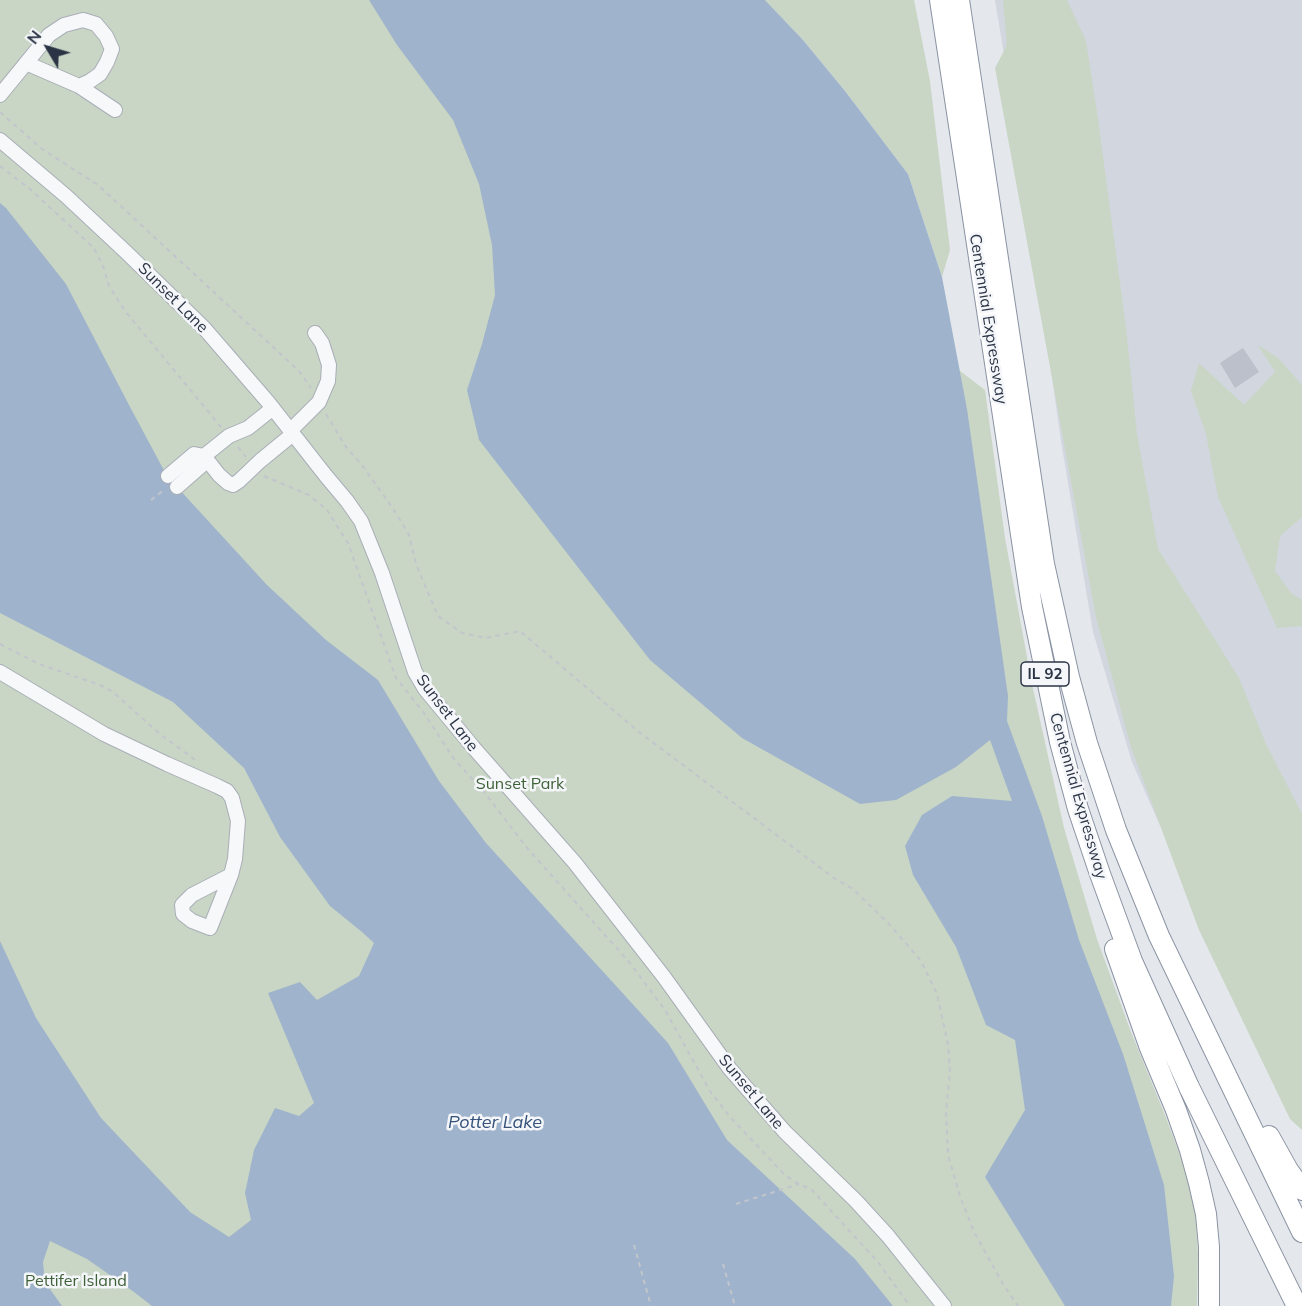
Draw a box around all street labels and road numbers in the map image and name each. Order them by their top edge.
street label: Centennial Expressway [965,232,1011,406]
street label: Sunset Lane [134,259,212,337]
road number: IL 92 [1021,662,1069,686]
street label: Sunset Lane [412,671,482,755]
street label: Centennial Expressway [1045,711,1111,881]
street label: Sunset Lane [714,1051,788,1133]

